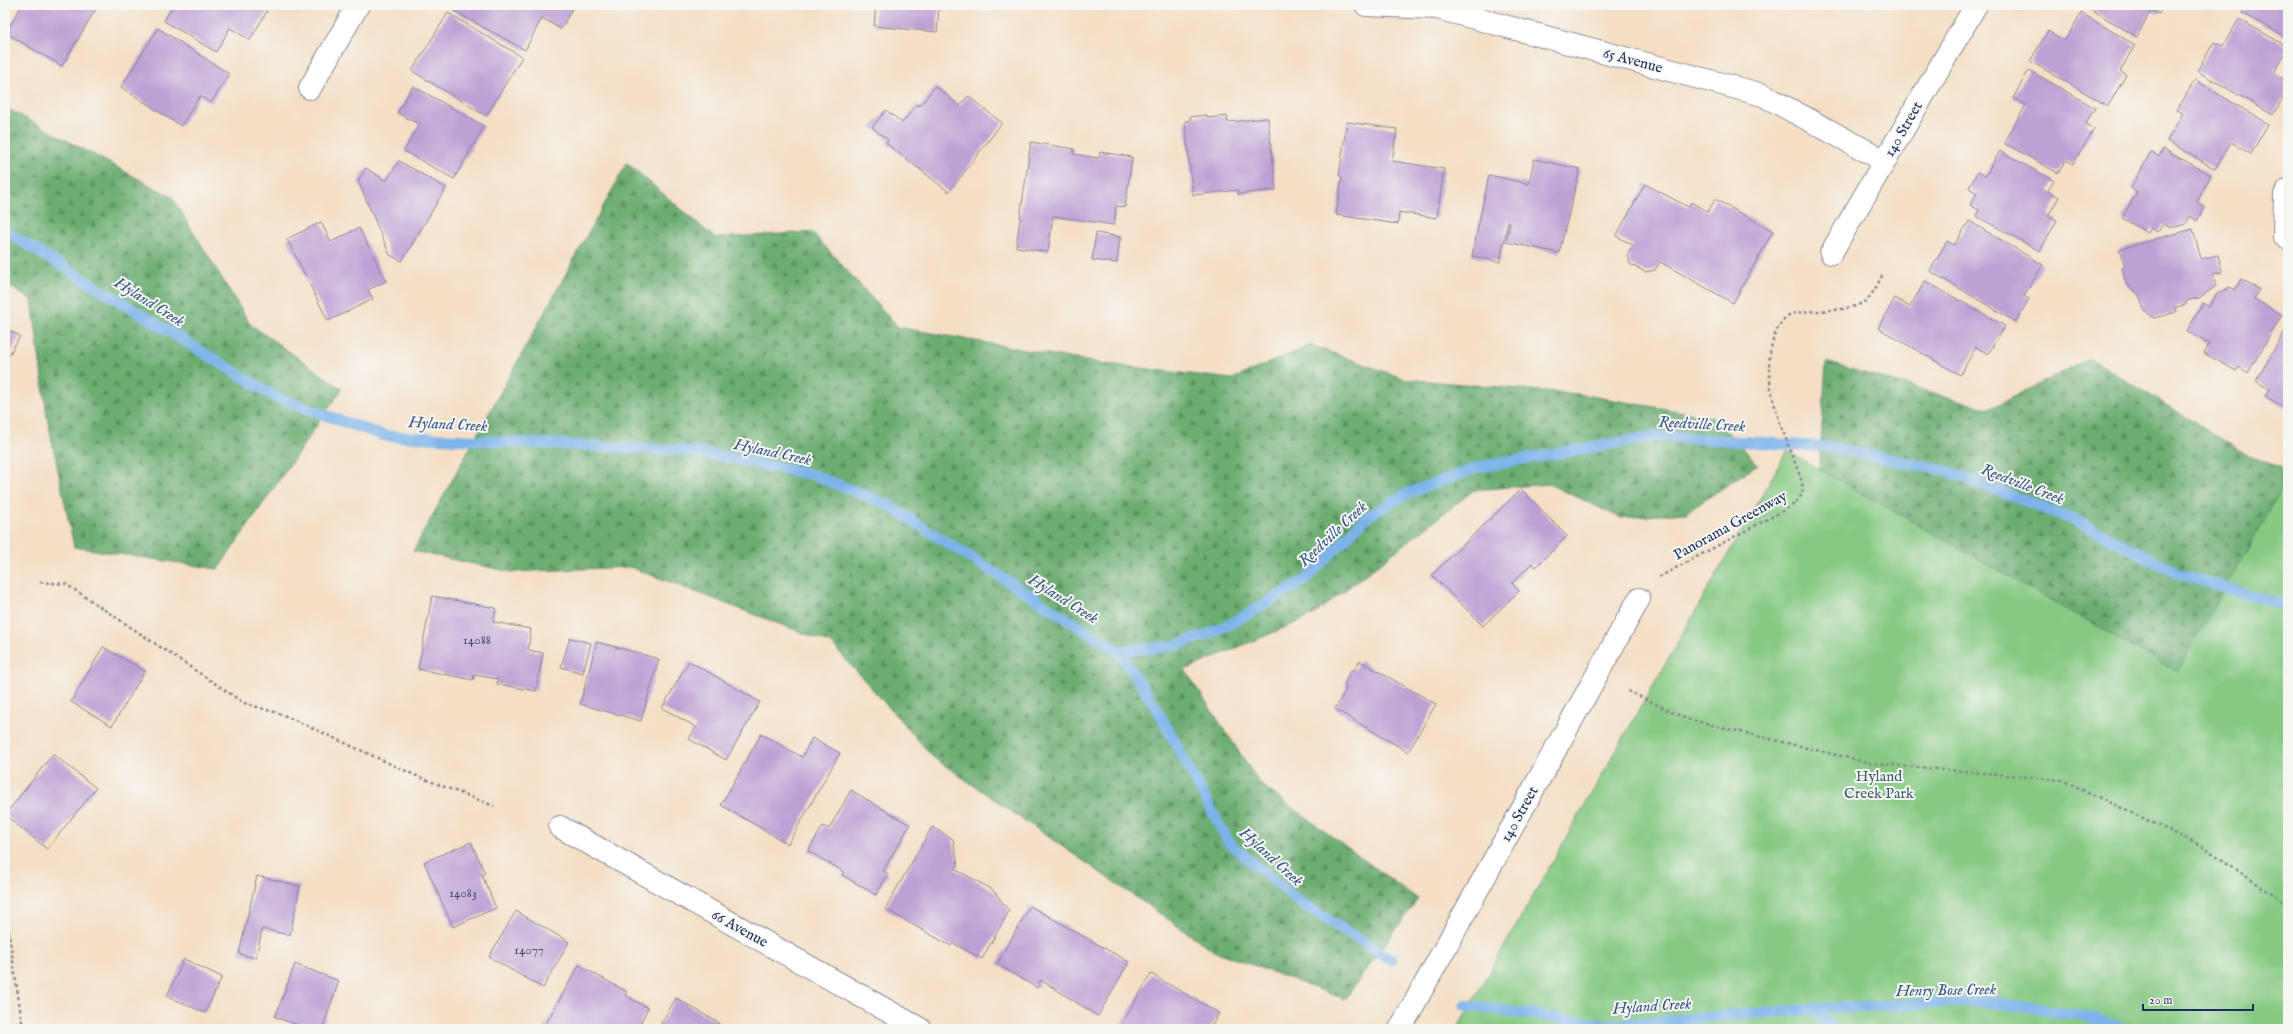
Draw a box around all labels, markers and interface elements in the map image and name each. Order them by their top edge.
street label: 65 Avenue [1601,43,1665,78]
street label: 140 Street [1880,98,1927,160]
water label: Hyland Creek [109,273,188,332]
water label: Hyland Creek [407,413,488,437]
water label: Reedville Creek [1658,413,1746,437]
water label: Hyland Creek [731,435,814,471]
water label: Reedville Creek [1978,460,2067,510]
street label: Panorama Greenway [1670,486,1791,565]
water label: Reedville Creek [1295,497,1372,571]
water label: Hyland Creek [1023,570,1102,629]
house number: 14088 [463,632,491,649]
park label: Hyland Creek Park [1844,767,1915,803]
street label: 140 Street [1496,783,1542,845]
water label: Hyland Creek [1234,823,1307,892]
house number: 14083 [449,885,477,902]
street label: 66 Avenue [708,905,771,952]
house number: 14077 [514,942,544,959]
water label: Henry Bose Creek [1895,980,1997,1002]
scale bar [2143,986,2253,1012]
text: 20 m [2149,993,2172,1008]
water label: Hyland Creek [1611,994,1693,1020]

